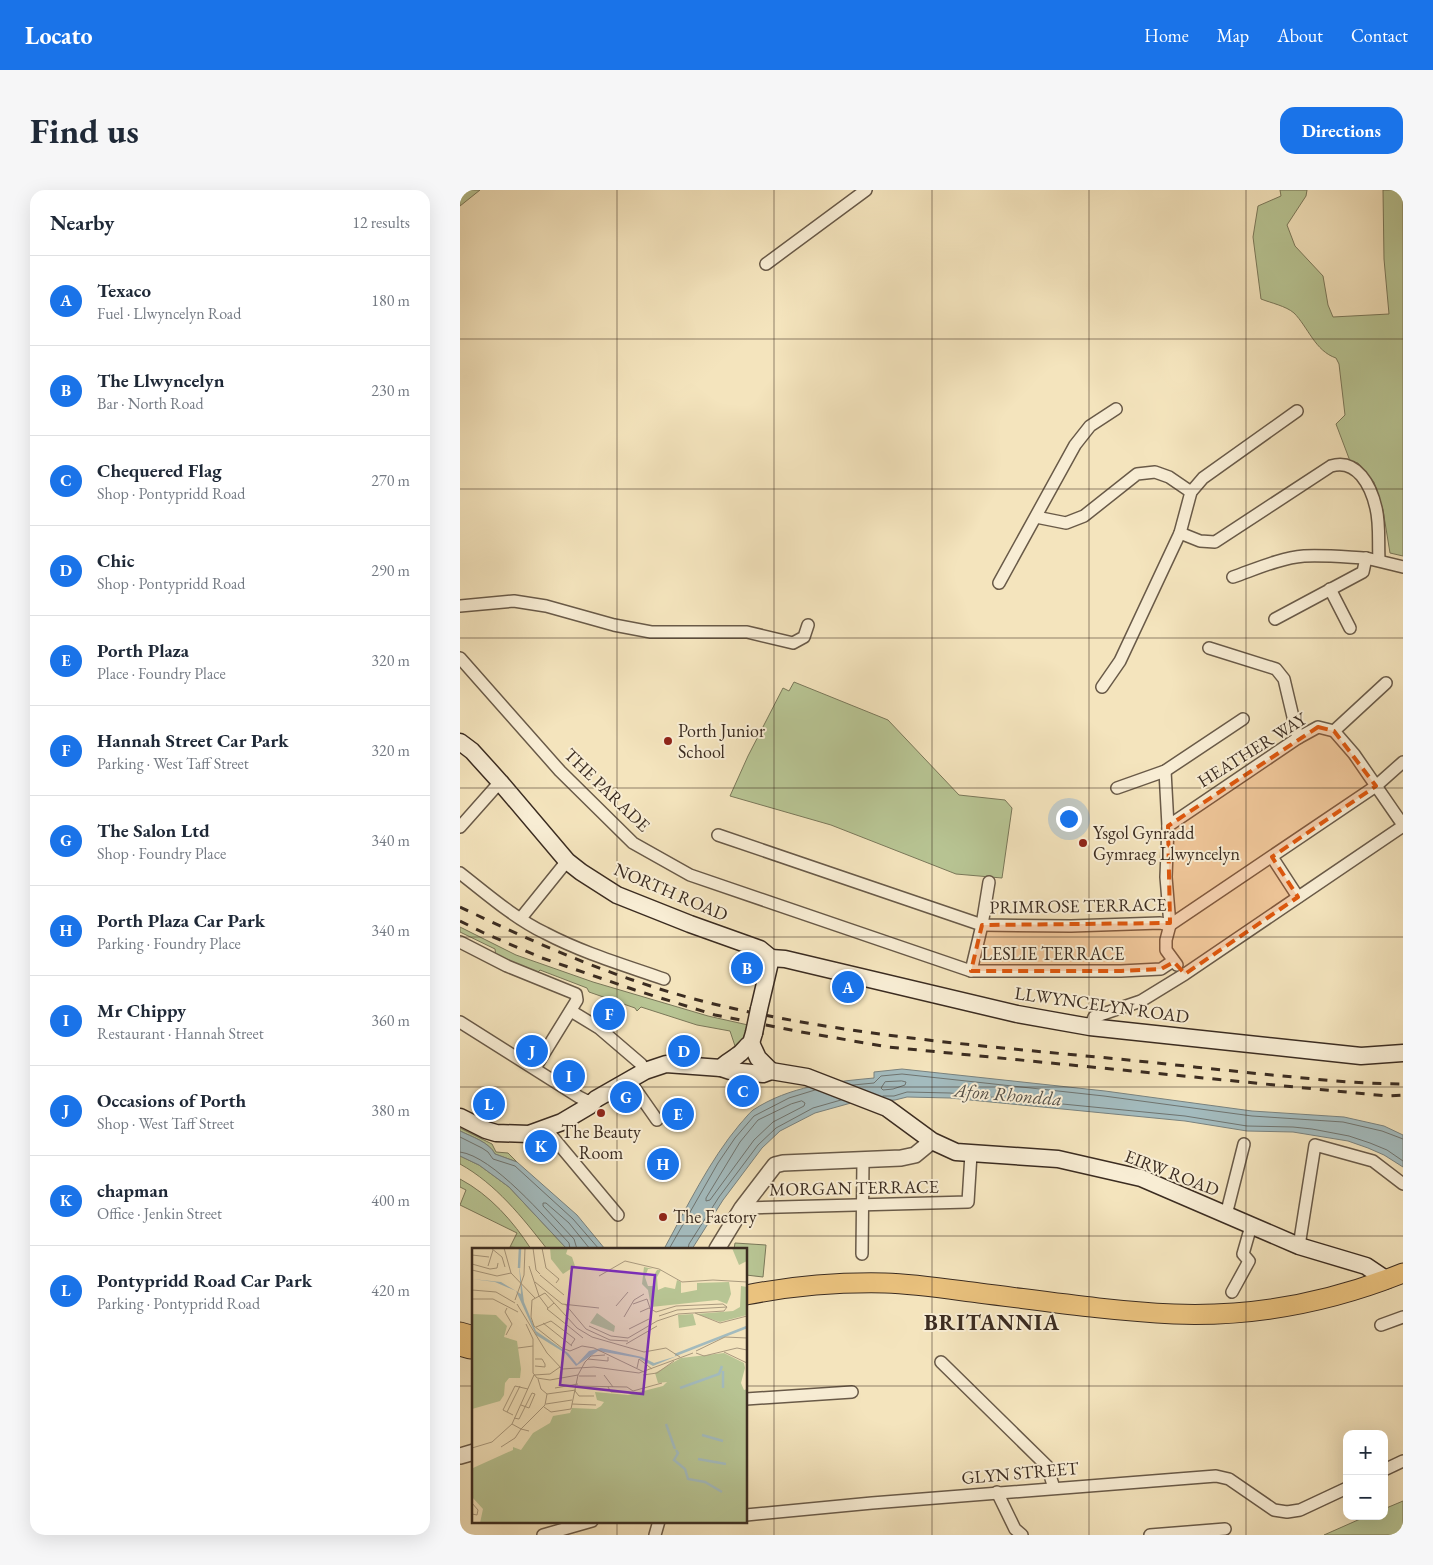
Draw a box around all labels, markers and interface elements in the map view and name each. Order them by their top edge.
text: Locato [25,20,93,51]
text: Home [1144,24,1189,47]
text: Map [1217,24,1249,47]
text: About [1277,24,1323,47]
text: Contact [1351,24,1408,47]
button: Directions [1280,107,1403,154]
text: Find us [30,108,139,153]
text: Nearby [50,209,114,236]
text: 12 results [352,212,410,233]
text: Texaco [97,278,151,303]
text: A [60,290,72,311]
text: 180 m [371,290,410,311]
text: Fuel · Llwyncelyn Road [97,303,241,324]
text: The Llwyncelyn [97,368,224,393]
text: B [61,380,71,401]
text: 230 m [371,380,410,401]
text: Bar · North Road [97,393,204,414]
text: Chequered Flag [97,458,222,483]
text: C [60,470,72,491]
text: 270 m [371,470,410,491]
text: Shop · Pontypridd Road [97,483,245,504]
text: Chic [97,548,135,573]
text: D [60,560,72,581]
text: 290 m [371,560,410,581]
text: Shop · Pontypridd Road [97,573,245,594]
text: Porth Plaza [97,638,189,663]
text: E [61,650,71,671]
text: 320 m [371,650,410,671]
text: Place · Foundry Place [97,663,226,684]
street label: HEATHER WAY [1193,706,1312,792]
place label: Porth Junior School [678,719,765,763]
text: Hannah Street Car Park [97,728,289,753]
marker: Porth Junior School [662,735,674,747]
text: F [62,740,70,761]
text: 320 m [371,740,410,761]
street label: THE PARADE [559,743,655,836]
text: Parking · West Taff Street [97,753,249,774]
your location [1056,806,1082,832]
text: The Salon Ltd [97,818,210,843]
place label: Ysgol Gynradd Gymraeg Llwyncelyn [1093,821,1240,865]
text: G [60,830,72,851]
text: 340 m [371,830,410,851]
marker: Ysgol Gynradd Gymraeg Llwyncelyn [1077,837,1089,849]
text: Shop · Foundry Place [97,843,226,864]
street label: NORTH ROAD [611,857,732,926]
street label: PRIMROSE TERRACE [989,892,1167,919]
text: Porth Plaza Car Park [97,908,265,933]
text: H [60,920,72,941]
text: 340 m [371,920,410,941]
text: Parking · Foundry Place [97,933,241,954]
street label: LESLIE TERRACE [982,942,1124,965]
pin: B [731,949,763,987]
pin: A [832,968,864,1006]
street label: LLWYNCELYN ROAD [1013,981,1191,1028]
pin: F [593,995,625,1033]
text: Mr Chippy [97,998,186,1023]
text: I [63,1010,69,1031]
text: 360 m [371,1010,410,1031]
text: Restaurant · Hannah Street [97,1023,264,1044]
pin: J [516,1032,548,1070]
pin: D [668,1032,700,1070]
pin: I [553,1057,585,1095]
pin: C [727,1072,759,1110]
water label: Afon Rhondda [951,1077,1063,1112]
pin: G [610,1078,642,1116]
pin: L [473,1085,505,1123]
text: Occasions of Porth [97,1088,246,1113]
pin: E [662,1095,694,1133]
text: J [63,1100,69,1121]
text: 380 m [371,1100,410,1121]
marker: The Beauty Room [595,1107,607,1119]
text: Shop · West Taff Street [97,1113,234,1134]
place label: The Beauty Room [561,1120,641,1164]
pin: K [525,1127,557,1165]
street label: EIRW ROAD [1122,1144,1223,1201]
pin: H [647,1145,679,1183]
street label: MORGAN TERRACE [769,1175,939,1200]
text: chapman [97,1178,168,1203]
text: K [60,1190,72,1211]
text: 400 m [371,1190,410,1211]
text: Office · Jenkin Street [97,1203,222,1224]
place label: The Factory [673,1205,757,1228]
marker: The Factory [657,1211,669,1223]
inset map [472,1248,748,1522]
text: Pontypridd Road Car Park [97,1268,312,1293]
text: L [61,1280,71,1301]
text: 420 m [371,1280,410,1301]
text: Parking · Pontypridd Road [97,1293,260,1314]
district label: BRITANNIA [924,1308,1060,1337]
map controls [1343,1430,1388,1520]
button: + [1343,1430,1388,1475]
street label: GLYN STREET [960,1456,1080,1489]
button: − [1343,1475,1388,1520]

